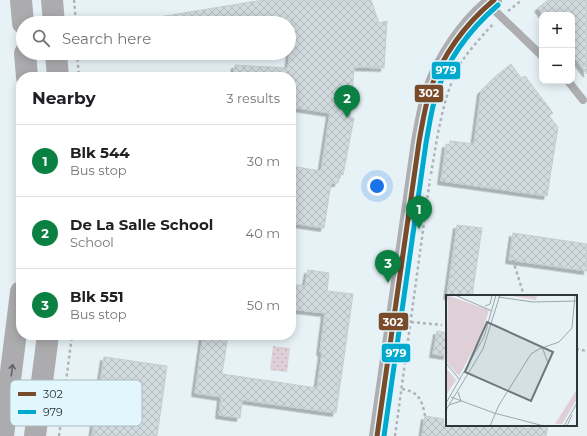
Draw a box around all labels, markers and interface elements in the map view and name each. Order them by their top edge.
map controls [539,12,575,84]
button: + [539,12,575,48]
search box [16,16,296,60]
icon: search [30,27,52,49]
text: Search here [62,29,151,48]
button: − [539,48,575,84]
line badge: 979 [431,61,461,80]
text: 979 [436,63,456,77]
line badge: 302 [414,84,444,103]
pin: 2 [334,85,360,118]
text: 302 [418,86,440,100]
text: Nearby [32,88,96,108]
text: 3 results [226,90,280,106]
text: Blk 544 [70,143,130,162]
text: 1 [42,153,48,169]
text: 30 m [247,153,280,169]
text: Bus stop [70,162,127,178]
your location [367,176,387,196]
pin: 1 [406,196,432,229]
text: De La Salle School [70,215,213,234]
text: 2 [41,225,49,241]
text: 40 m [246,225,280,241]
text: School [70,234,114,250]
pin: 3 [375,250,401,283]
text: Blk 551 [70,287,124,306]
inset map [446,295,577,426]
text: 3 [41,297,49,313]
text: 50 m [247,297,280,313]
text: Bus stop [70,306,127,322]
line badge: 302 [378,312,409,331]
text: 302 [382,315,404,329]
line badge: 979 [381,343,411,363]
text: 979 [386,346,406,360]
one-way arrow [8,364,16,377]
legend [10,380,142,426]
text: 302 [43,387,63,401]
text: 979 [43,405,63,419]

